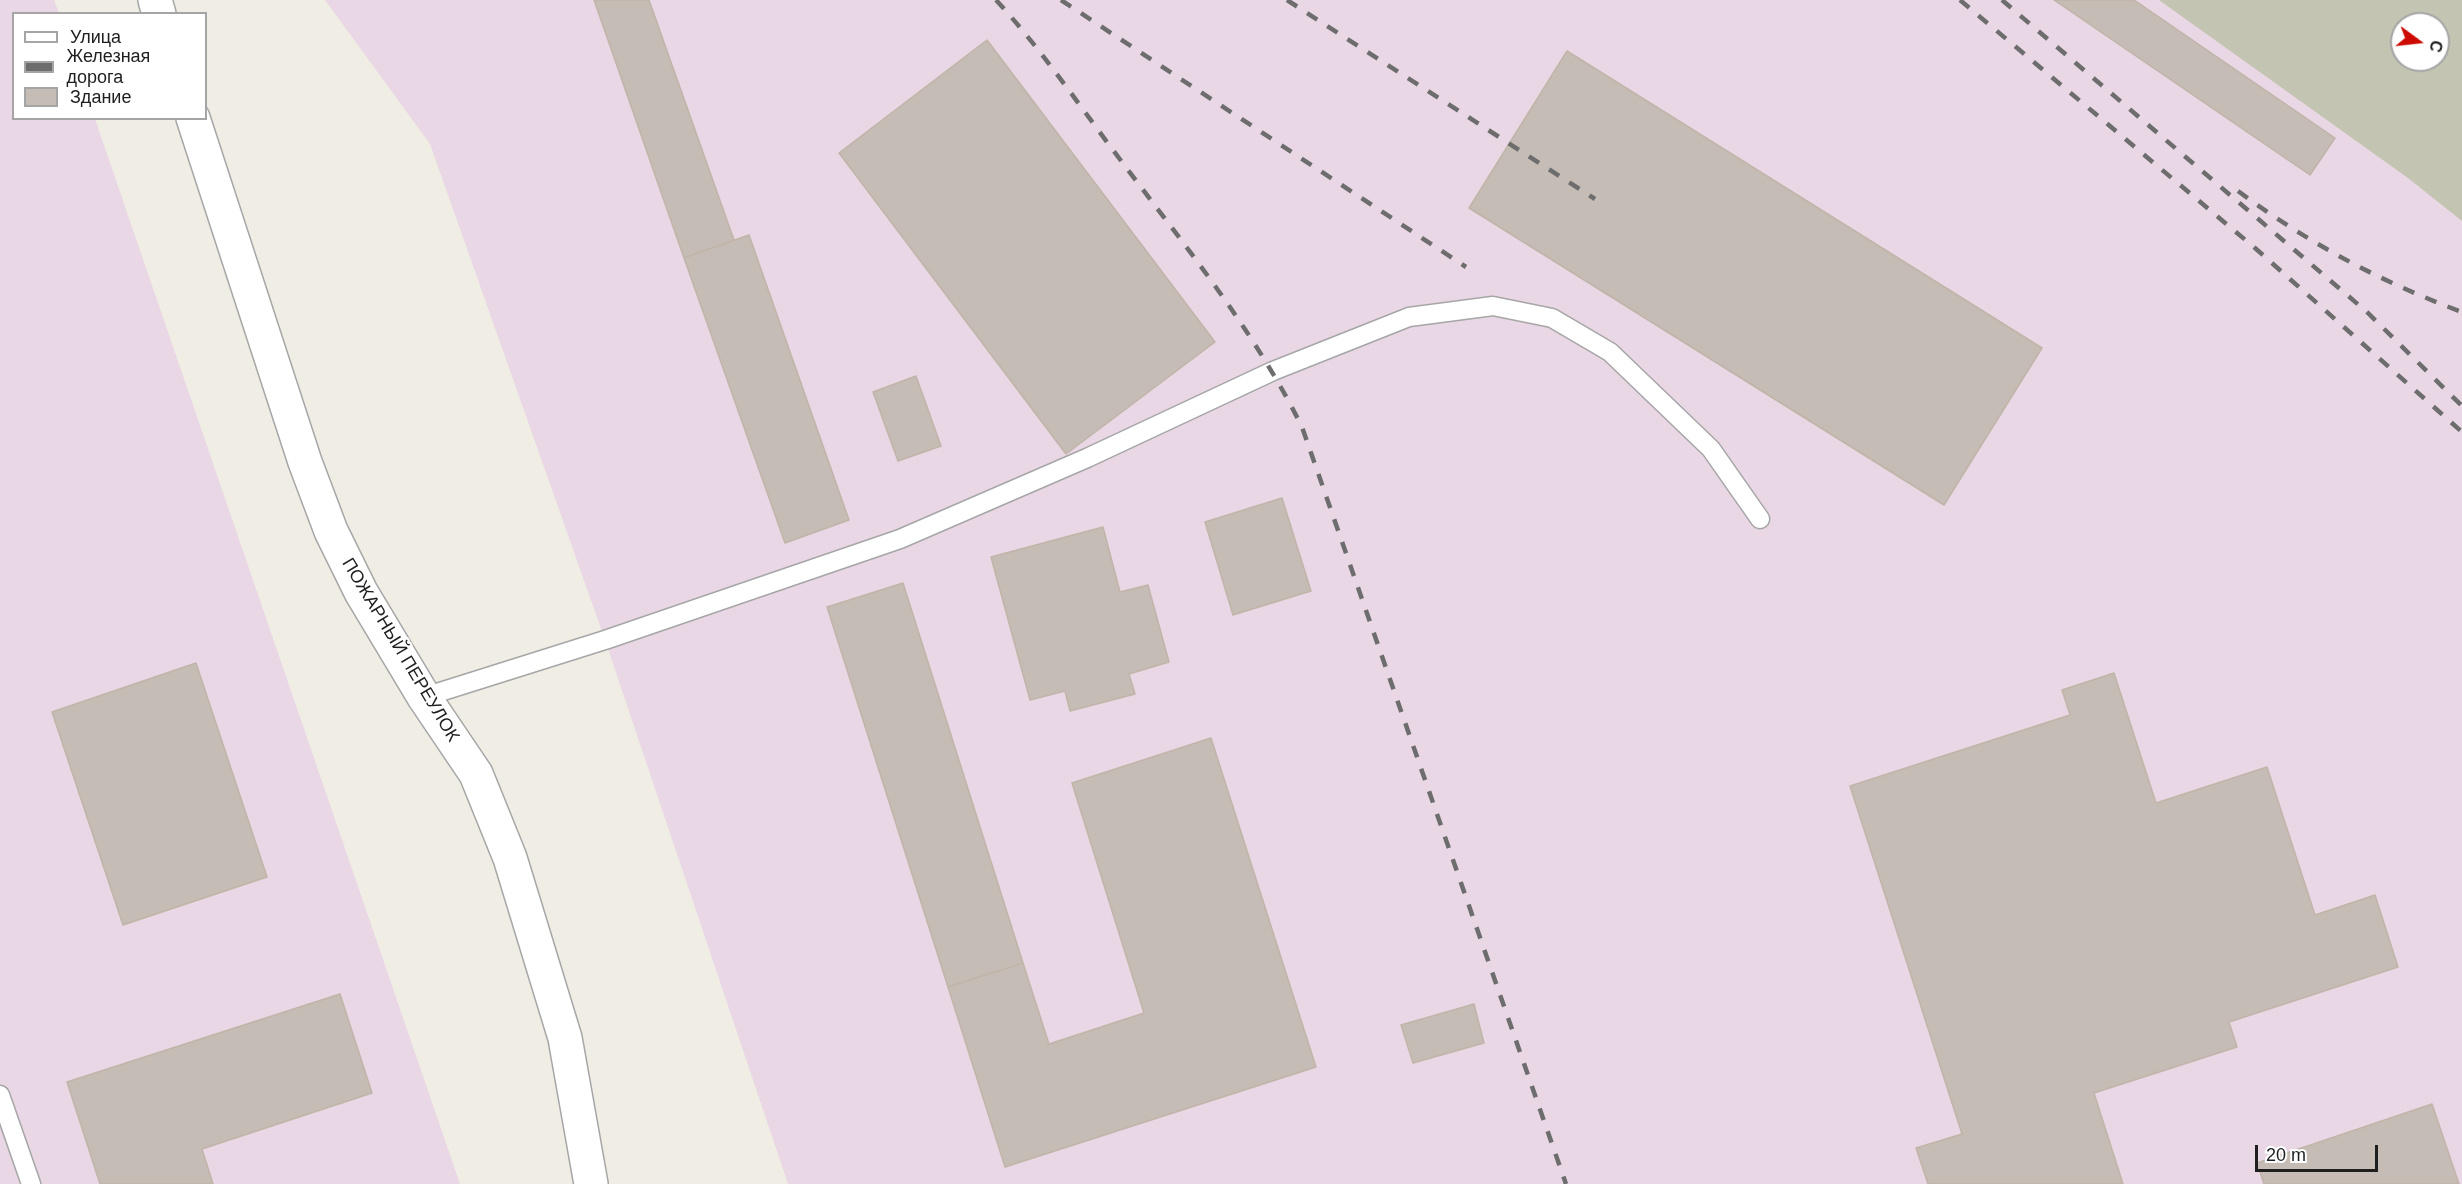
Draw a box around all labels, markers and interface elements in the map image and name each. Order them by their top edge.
legend [12,12,207,120]
north arrow [2390,12,2450,72]
text: Улица [70,27,121,47]
text: С [2426,38,2446,54]
text: Железная дорога [66,46,150,87]
text: Здание [70,87,131,107]
street label: ПОЖАРНЫЙ ПЕРЕУЛОК [337,554,463,746]
scale bar [2258,1133,2381,1171]
text: 20 m [2266,1145,2306,1165]

